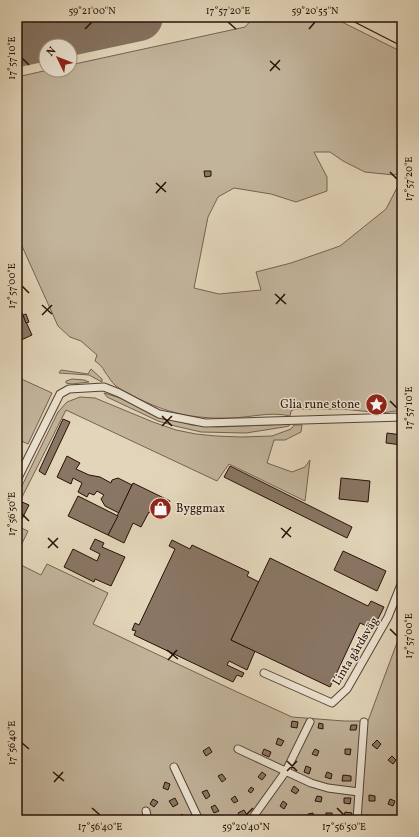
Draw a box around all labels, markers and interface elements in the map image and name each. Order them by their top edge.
text: 59°21'00"N [68,4,116,18]
text: 17°57'20"E [206,4,250,18]
text: 59°20'55"N [292,4,339,18]
text: 17°57'10"E [5,36,19,80]
north arrow [38,38,78,78]
text: N [44,44,60,60]
text: 17°57'20"E [402,157,416,201]
text: 17°57'00"E [5,263,19,309]
text: 17°57'10"E [402,386,416,430]
place icon: Glia rune stone [363,391,389,417]
place label: Glia rune stone [280,397,360,413]
text: 17°56'50"E [5,492,19,536]
shop icon: Byggmax [147,495,173,521]
place label: Byggmax [176,501,225,517]
text: 17°57'00"E [402,613,416,659]
street label: Linta gårdsväg [329,614,383,689]
text: 17°56'40"E [5,721,19,765]
text: 17°56'40"E [78,820,122,834]
text: 59°20'40"N [222,820,271,834]
text: 17°56'50"E [322,820,366,834]

